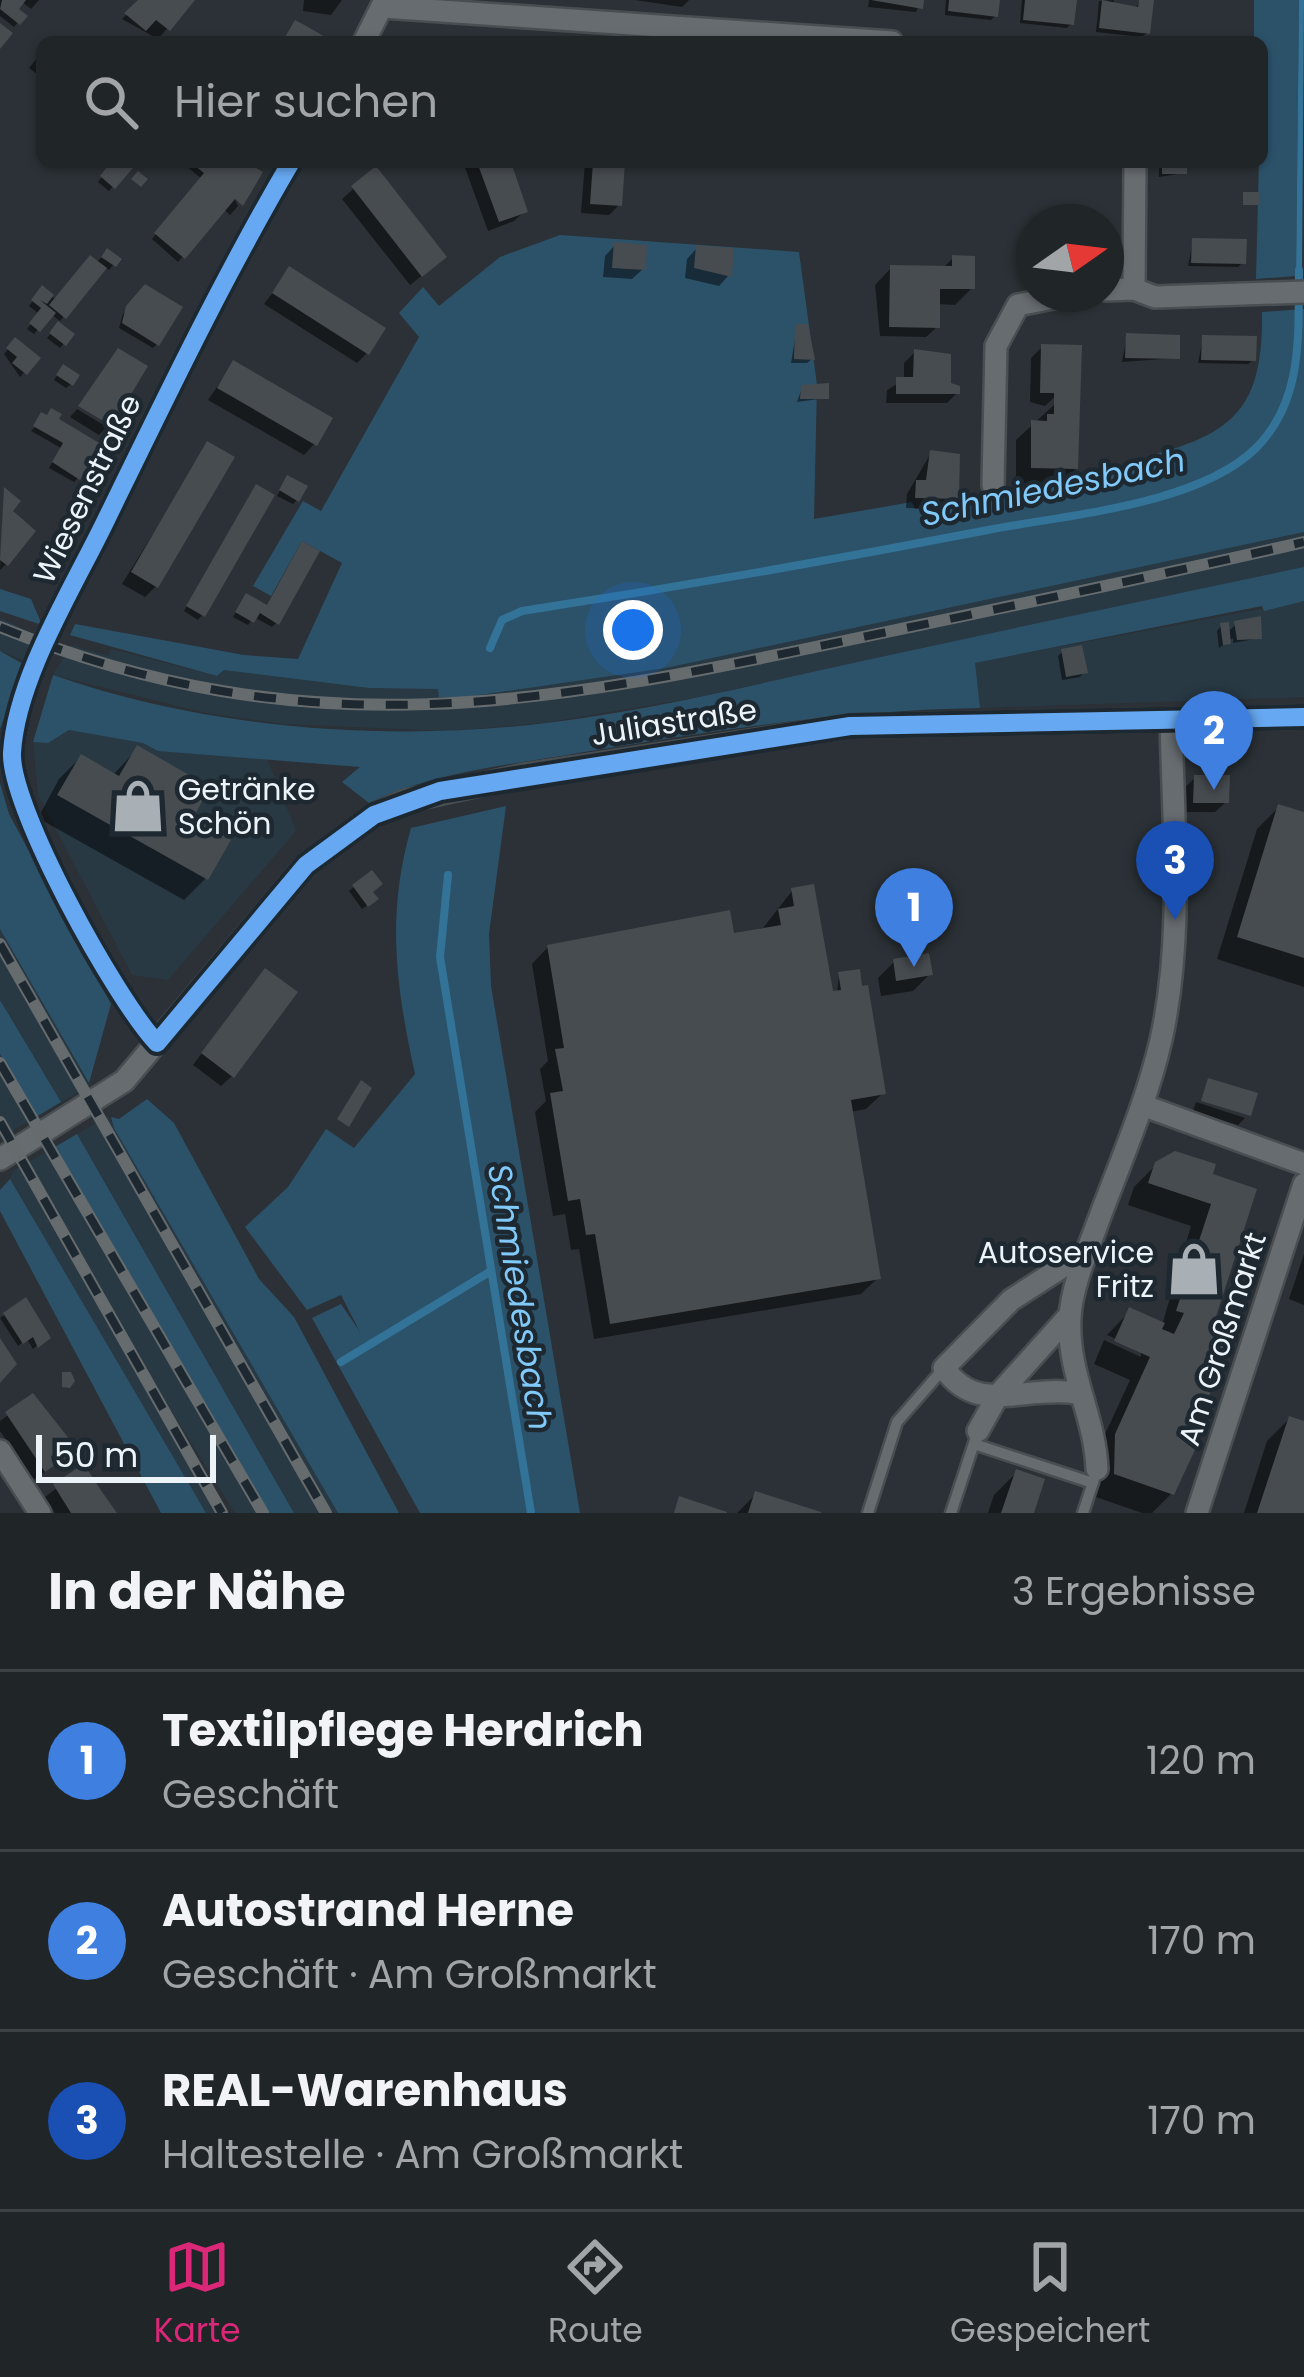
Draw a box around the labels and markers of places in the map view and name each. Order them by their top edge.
pin: 2 [1175,691,1253,790]
place label: Getränke Schön [178,768,316,845]
shop icon: Getränke Schön [109,777,167,835]
pin: 3 [1136,821,1214,920]
pin: 1 [875,868,953,967]
place label: Autoservice Fritz [978,1231,1154,1308]
shop icon: Autoservice Fritz [1165,1240,1223,1298]

